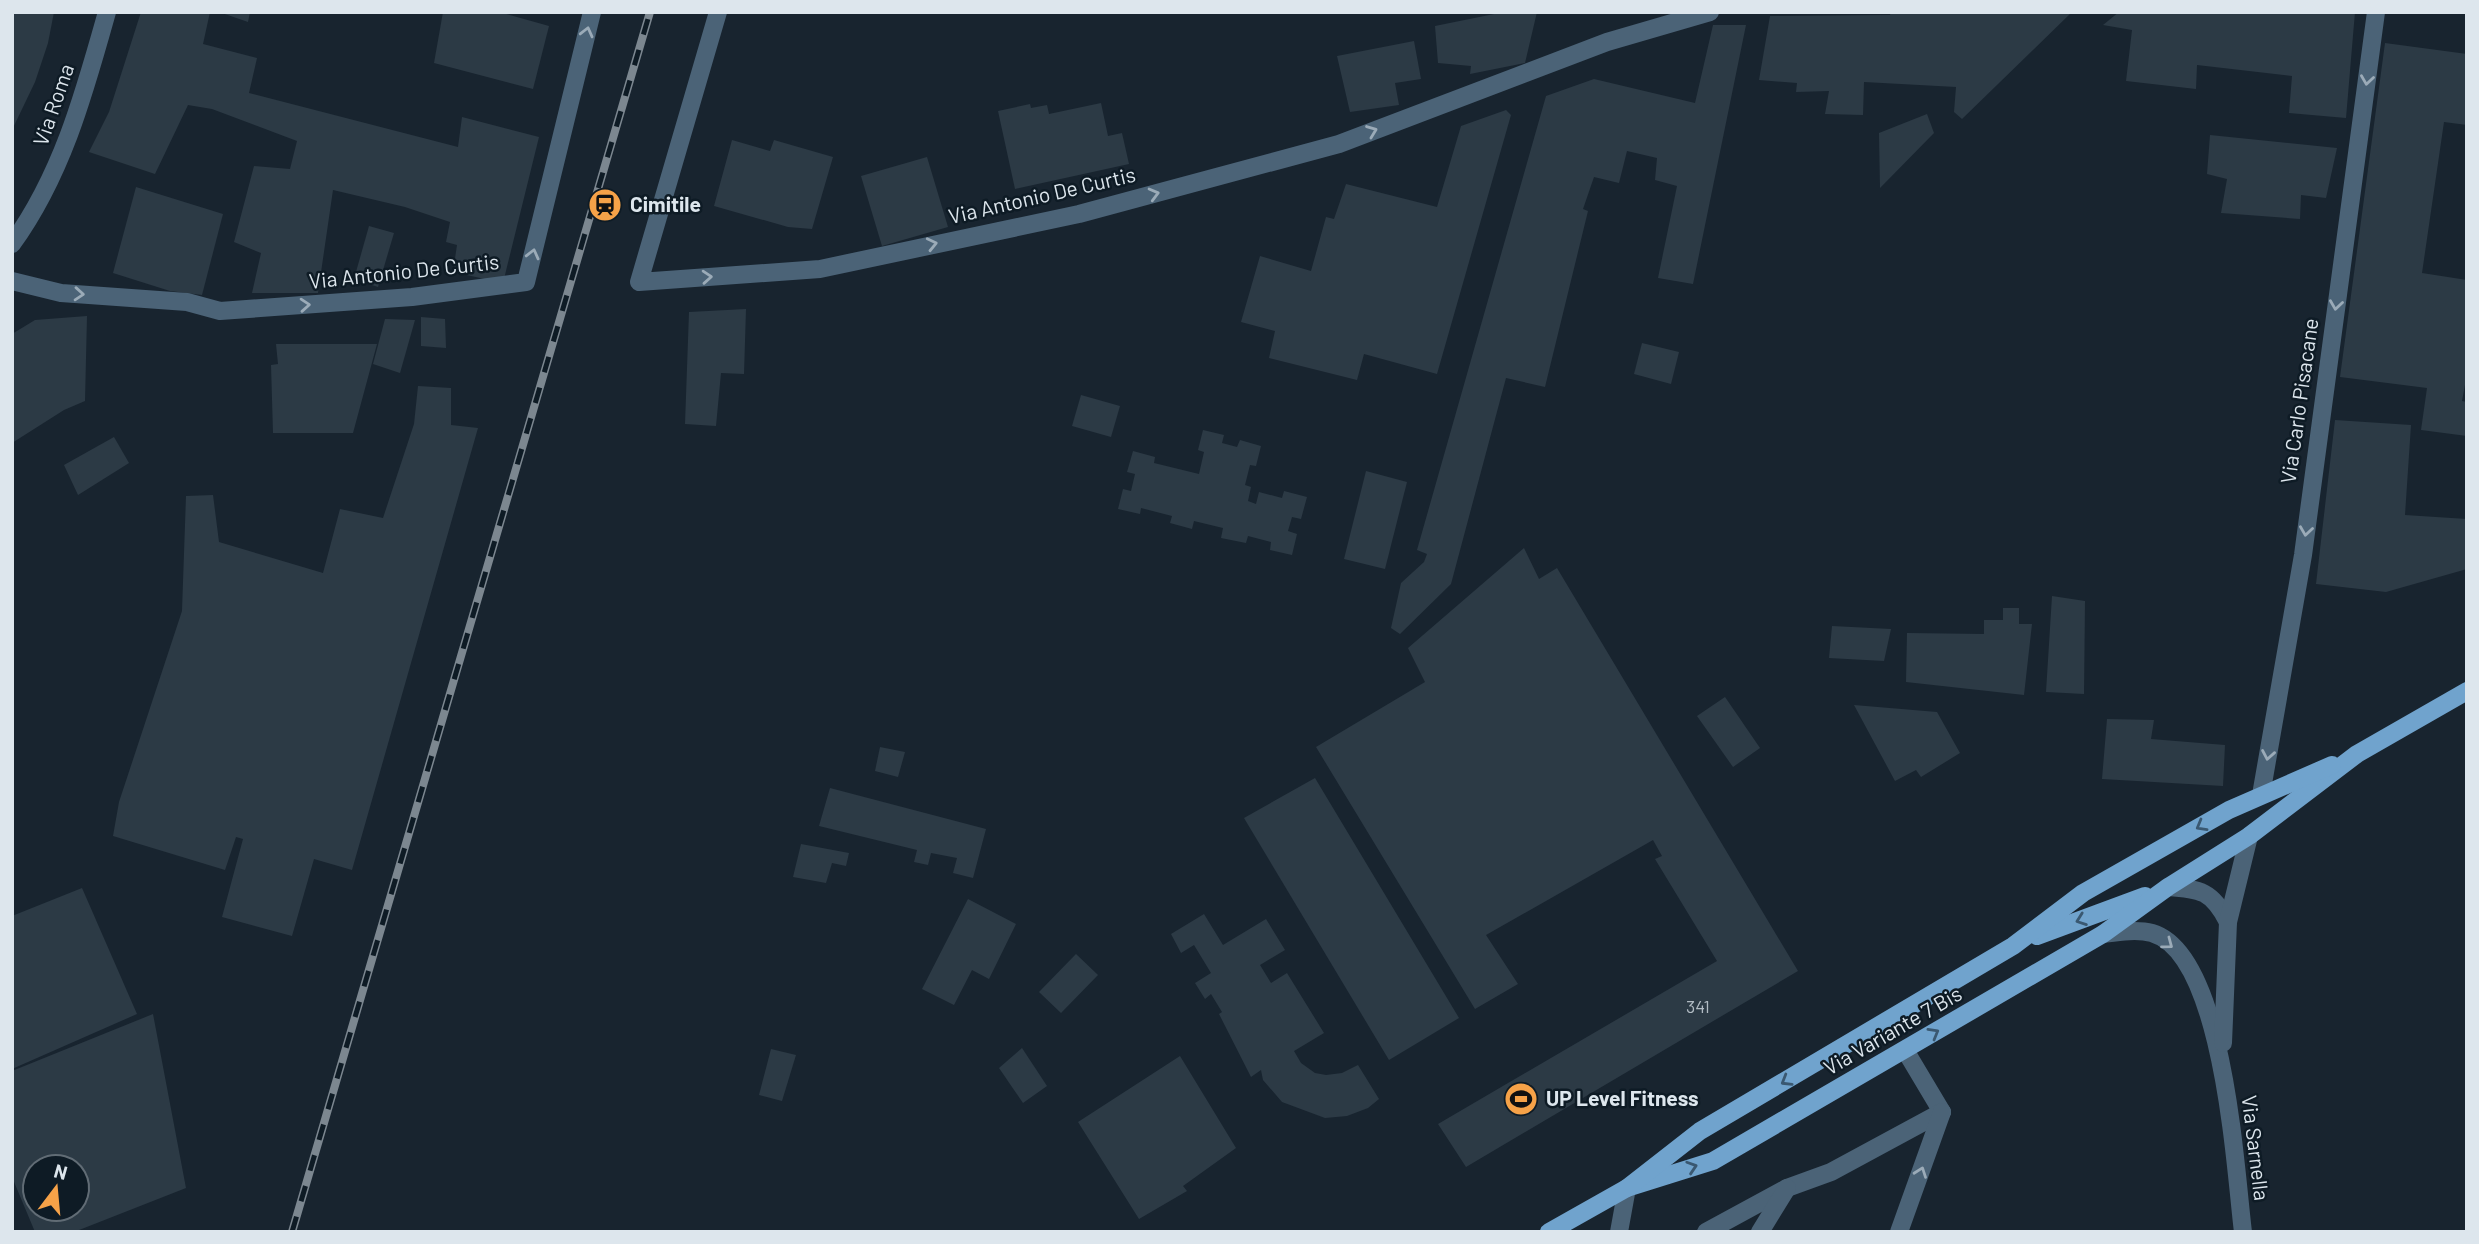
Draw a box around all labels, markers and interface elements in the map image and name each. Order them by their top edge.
one-way arrow [579,27,593,39]
street label: Via Roma [27,60,78,149]
one-way arrow [2360,74,2375,86]
one-way arrow [1366,125,1378,139]
street label: Via Antonio De Curtis [946,161,1138,228]
station icon: Cimitile [586,186,624,224]
one-way arrow [1147,188,1159,202]
place label: Cimitile [630,191,701,216]
one-way arrow [926,238,938,252]
street label: Via Antonio De Curtis [307,248,500,293]
one-way arrow [525,248,539,260]
one-way arrow [702,270,713,285]
one-way arrow [74,286,85,301]
one-way arrow [300,298,311,313]
one-way arrow [2329,299,2344,311]
street label: Via Carlo Pisacane [2275,316,2322,485]
one-way arrow [2298,525,2313,537]
one-way arrow [2261,749,2276,761]
one-way arrow [2195,818,2208,831]
one-way arrow [2075,911,2087,925]
one-way arrow [2160,936,2173,949]
street label: Via Variante 7 Bis [1819,980,1966,1079]
house number: 341 [1686,995,1710,1017]
one-way arrow [1926,1028,1939,1041]
one-way arrow [1780,1072,1793,1085]
sports icon: UP Level Fitness [1502,1080,1540,1118]
place label: UP Level Fitness [1546,1085,1699,1110]
street label: Via Sarnella [2238,1094,2275,1202]
north arrow [21,1153,91,1223]
text: N [52,1158,70,1184]
one-way arrow [1686,1161,1698,1176]
one-way arrow [1913,1166,1927,1178]

